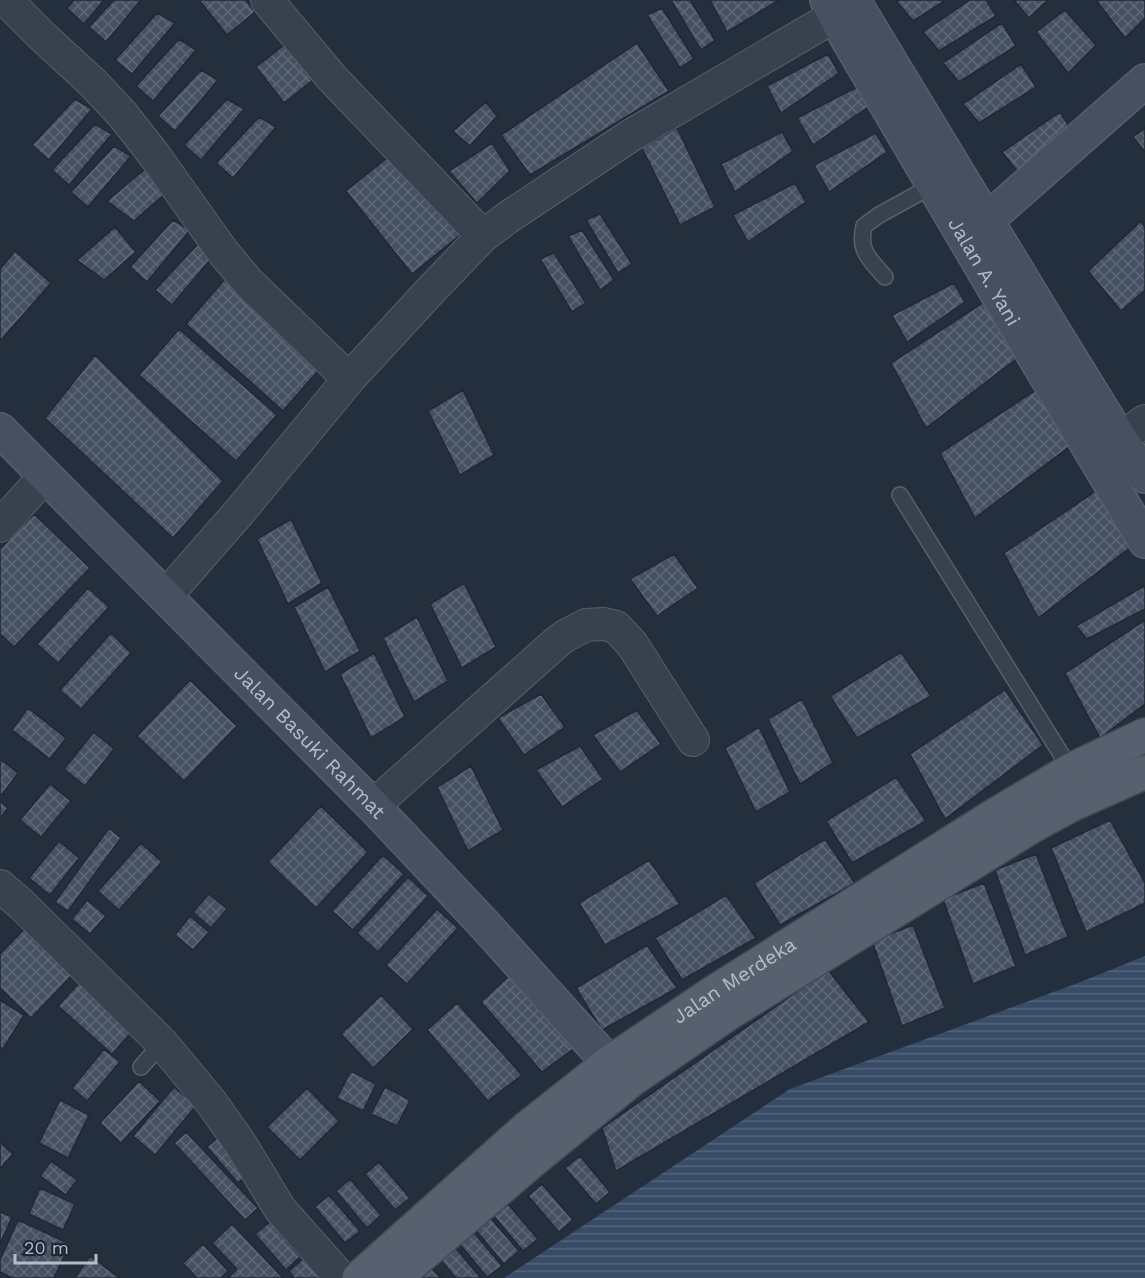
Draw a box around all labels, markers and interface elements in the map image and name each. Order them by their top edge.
street label: Jalan A. Yani [943,213,1026,330]
street label: Jalan Basuki Rahmat [229,661,391,824]
street label: Jalan Merdeka [668,932,800,1029]
scale bar [15,1227,96,1265]
text: 20 m [24,1237,69,1258]

